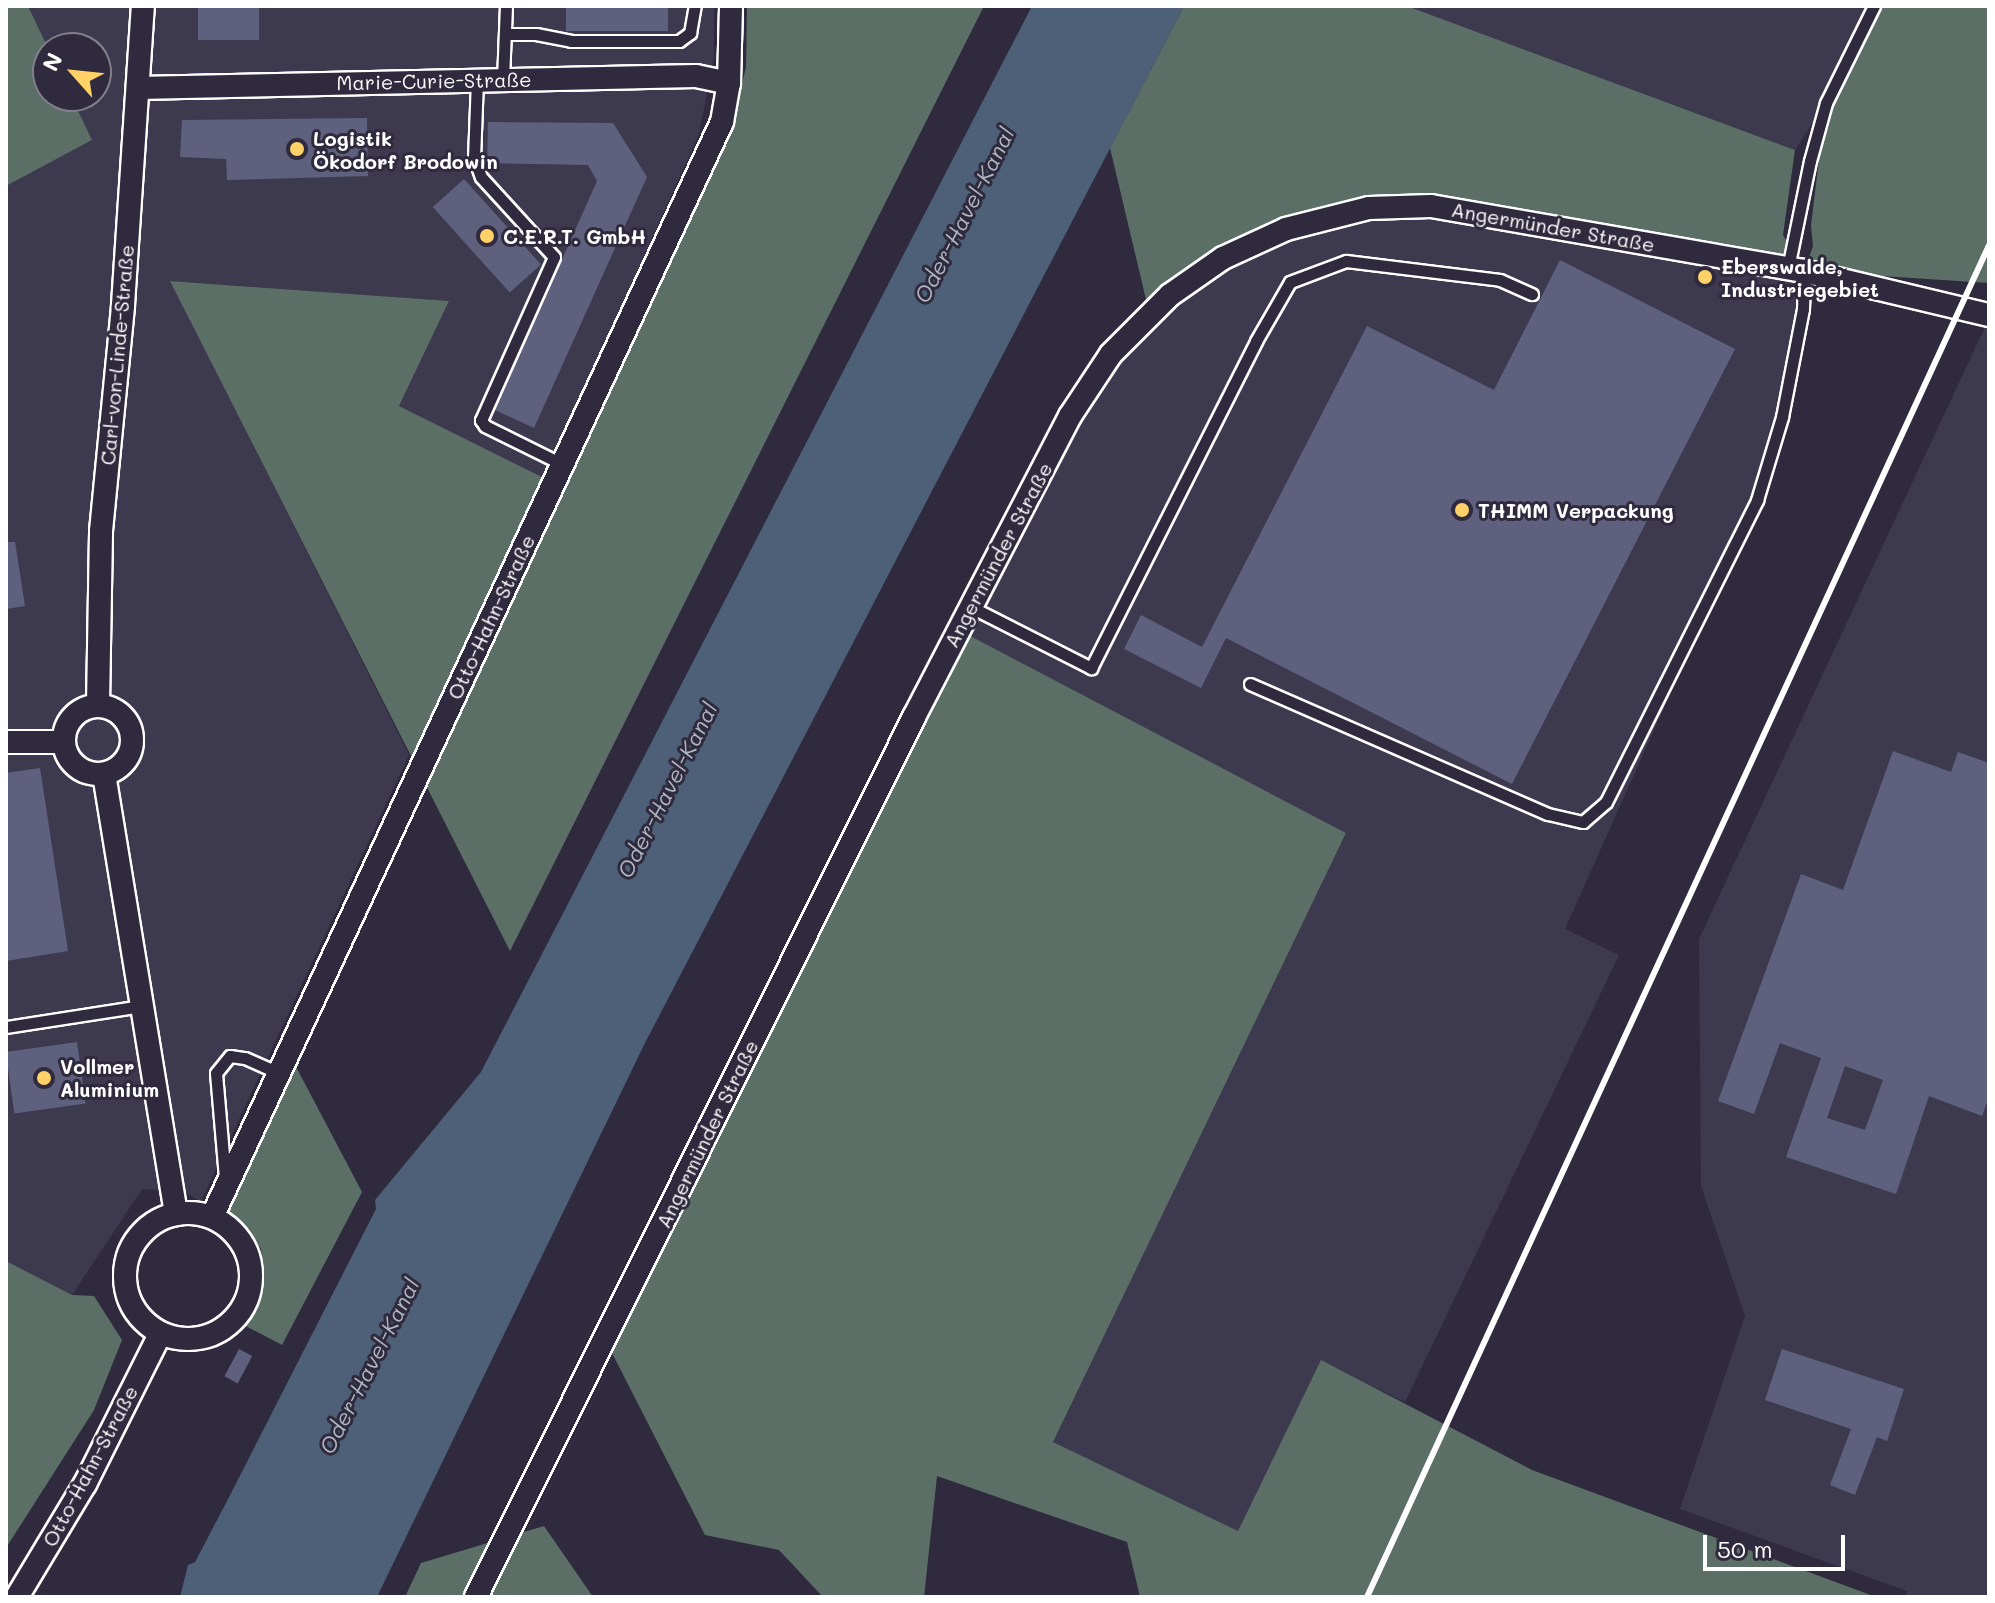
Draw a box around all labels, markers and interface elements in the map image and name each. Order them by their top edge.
north arrow [32,32,112,112]
text: N [35,48,69,76]
street label: Marie-Curie-Straße [336,67,532,95]
water label: Oder-Havel-Kanal [908,123,1020,307]
place label: Logistik Ökodorf Brodowin [313,126,498,173]
marker: Logistik Ökodorf Brodowin [288,140,306,158]
street label: Angermünder Straße [1449,197,1657,257]
place label: C.E.R.T. GmbH [503,224,646,248]
marker: C.E.R.T. GmbH [478,227,496,245]
street label: Carl-von-Linde-Straße [95,244,139,466]
place label: Eberswalde, Industriegebiet [1721,254,1879,301]
marker: Eberswalde, Industriegebiet [1696,268,1714,286]
street label: Angermünder Straße [939,458,1057,652]
place label: THIMM Verpackung [1478,498,1674,522]
marker: THIMM Verpackung [1453,501,1471,519]
street label: Otto-Hahn-Straße [442,531,540,703]
water label: Oder-Havel-Kanal [611,698,723,882]
street label: Angermünder Straße [651,1036,763,1232]
place label: Vollmer Aluminium [60,1054,159,1101]
marker: Vollmer Aluminium [35,1069,53,1087]
water label: Oder-Havel-Kanal [313,1274,425,1458]
street label: Otto-Hahn-Straße [37,1381,143,1551]
scale bar [1707,1519,1849,1569]
text: 50 m [1717,1533,1773,1564]

